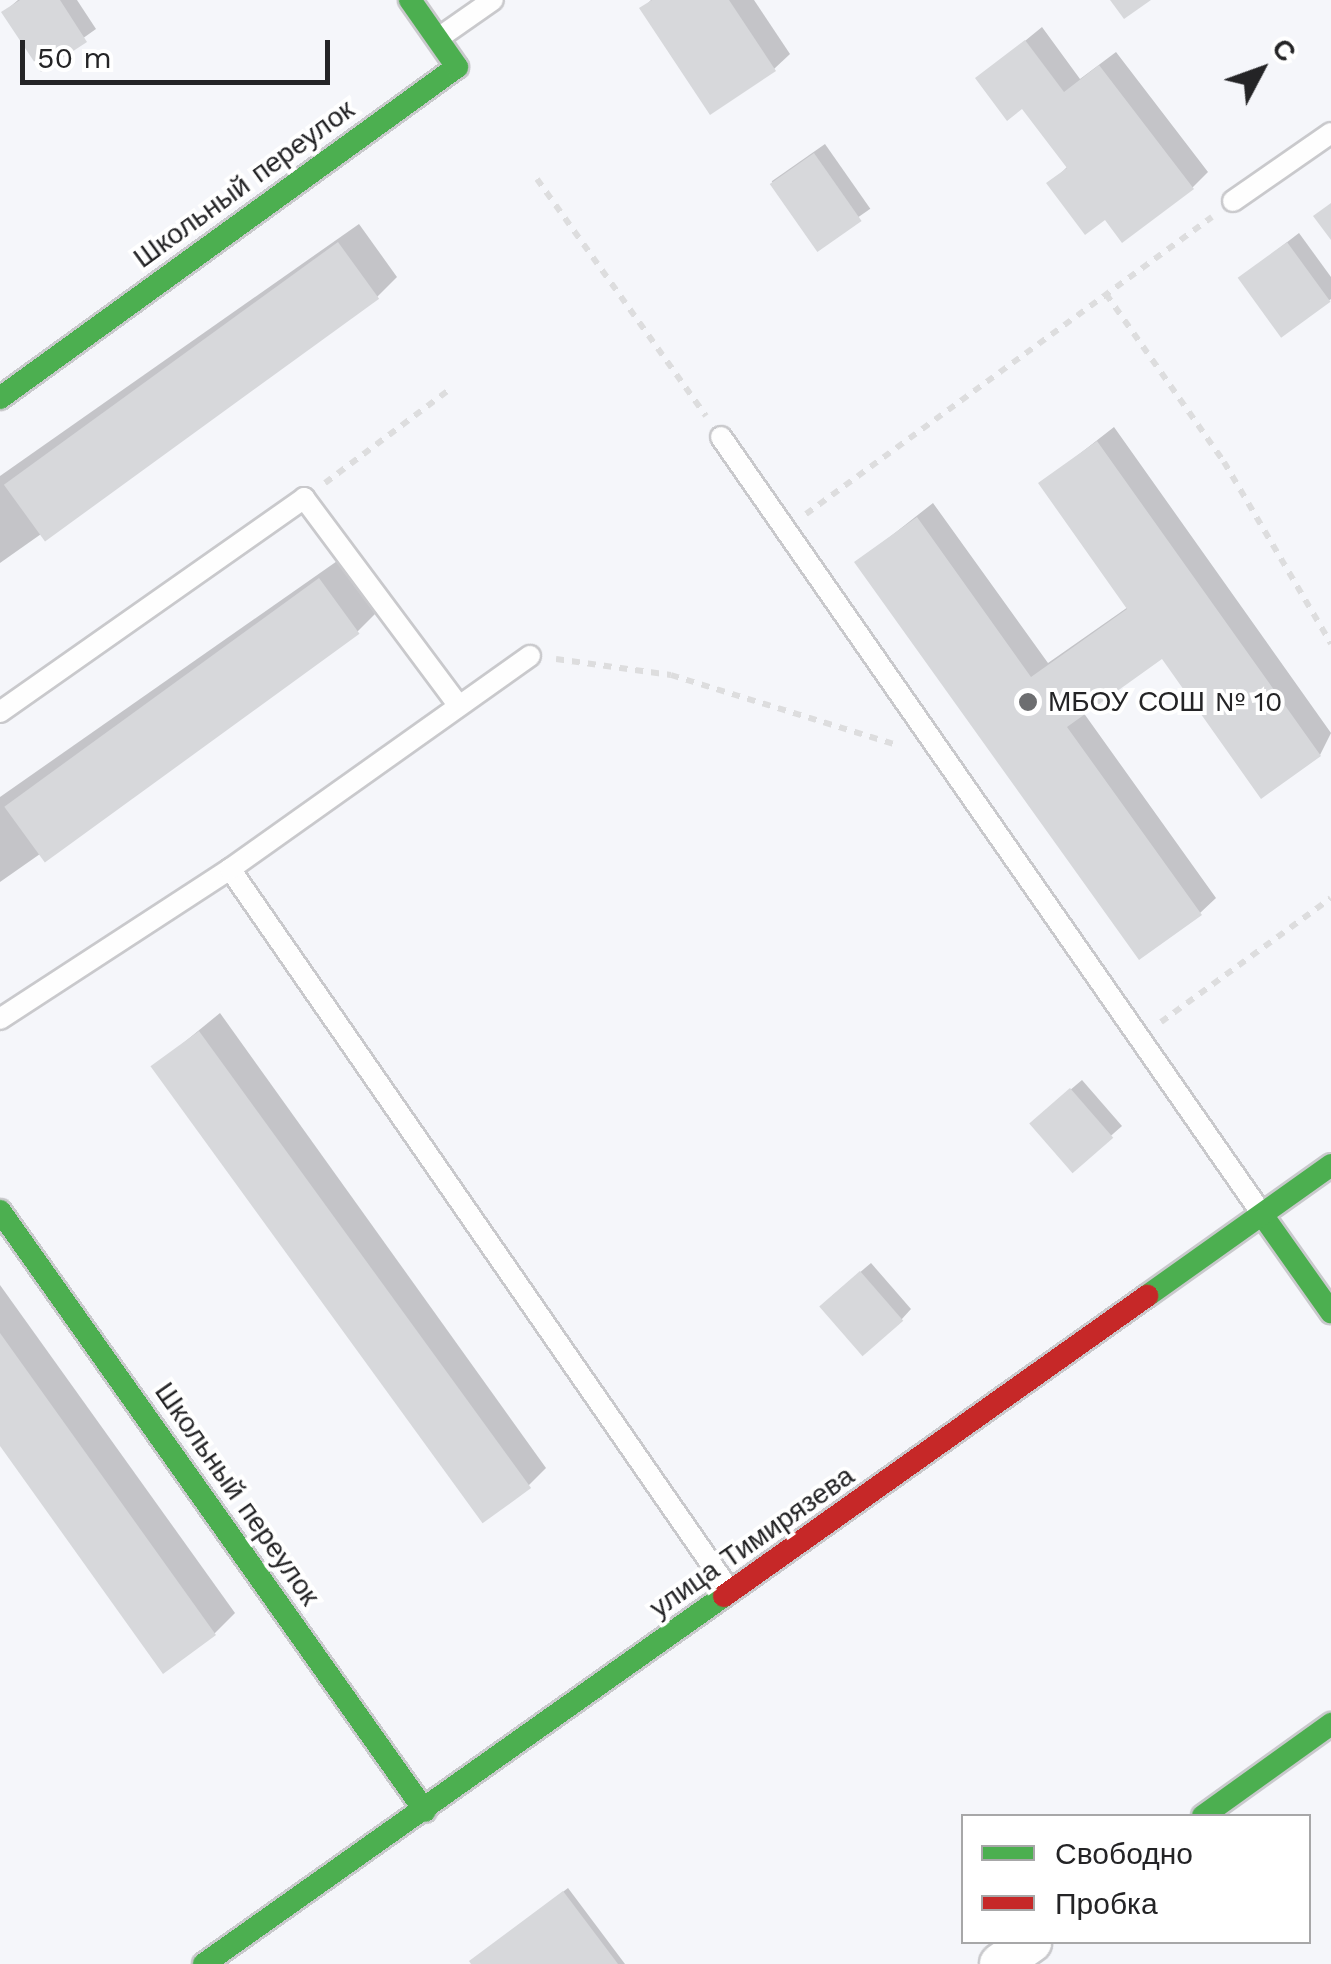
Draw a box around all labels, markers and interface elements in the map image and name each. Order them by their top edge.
scale bar [25,20,335,82]
north arrow [1211,20,1311,120]
text: С [1265,32,1303,68]
text: 50 m [37,40,112,75]
street label: Школьный переулок [127,93,361,275]
place label: МБОУ СОШ № 10 [1048,685,1283,719]
marker: МБОУ СОШ № 10 [1017,691,1039,713]
street label: Школьный переулок [147,1376,327,1612]
street label: улица Тимирязева [643,1459,861,1625]
legend [961,1814,1311,1944]
text: Свободно [1055,1836,1193,1871]
text: Пробка [1055,1886,1158,1921]

